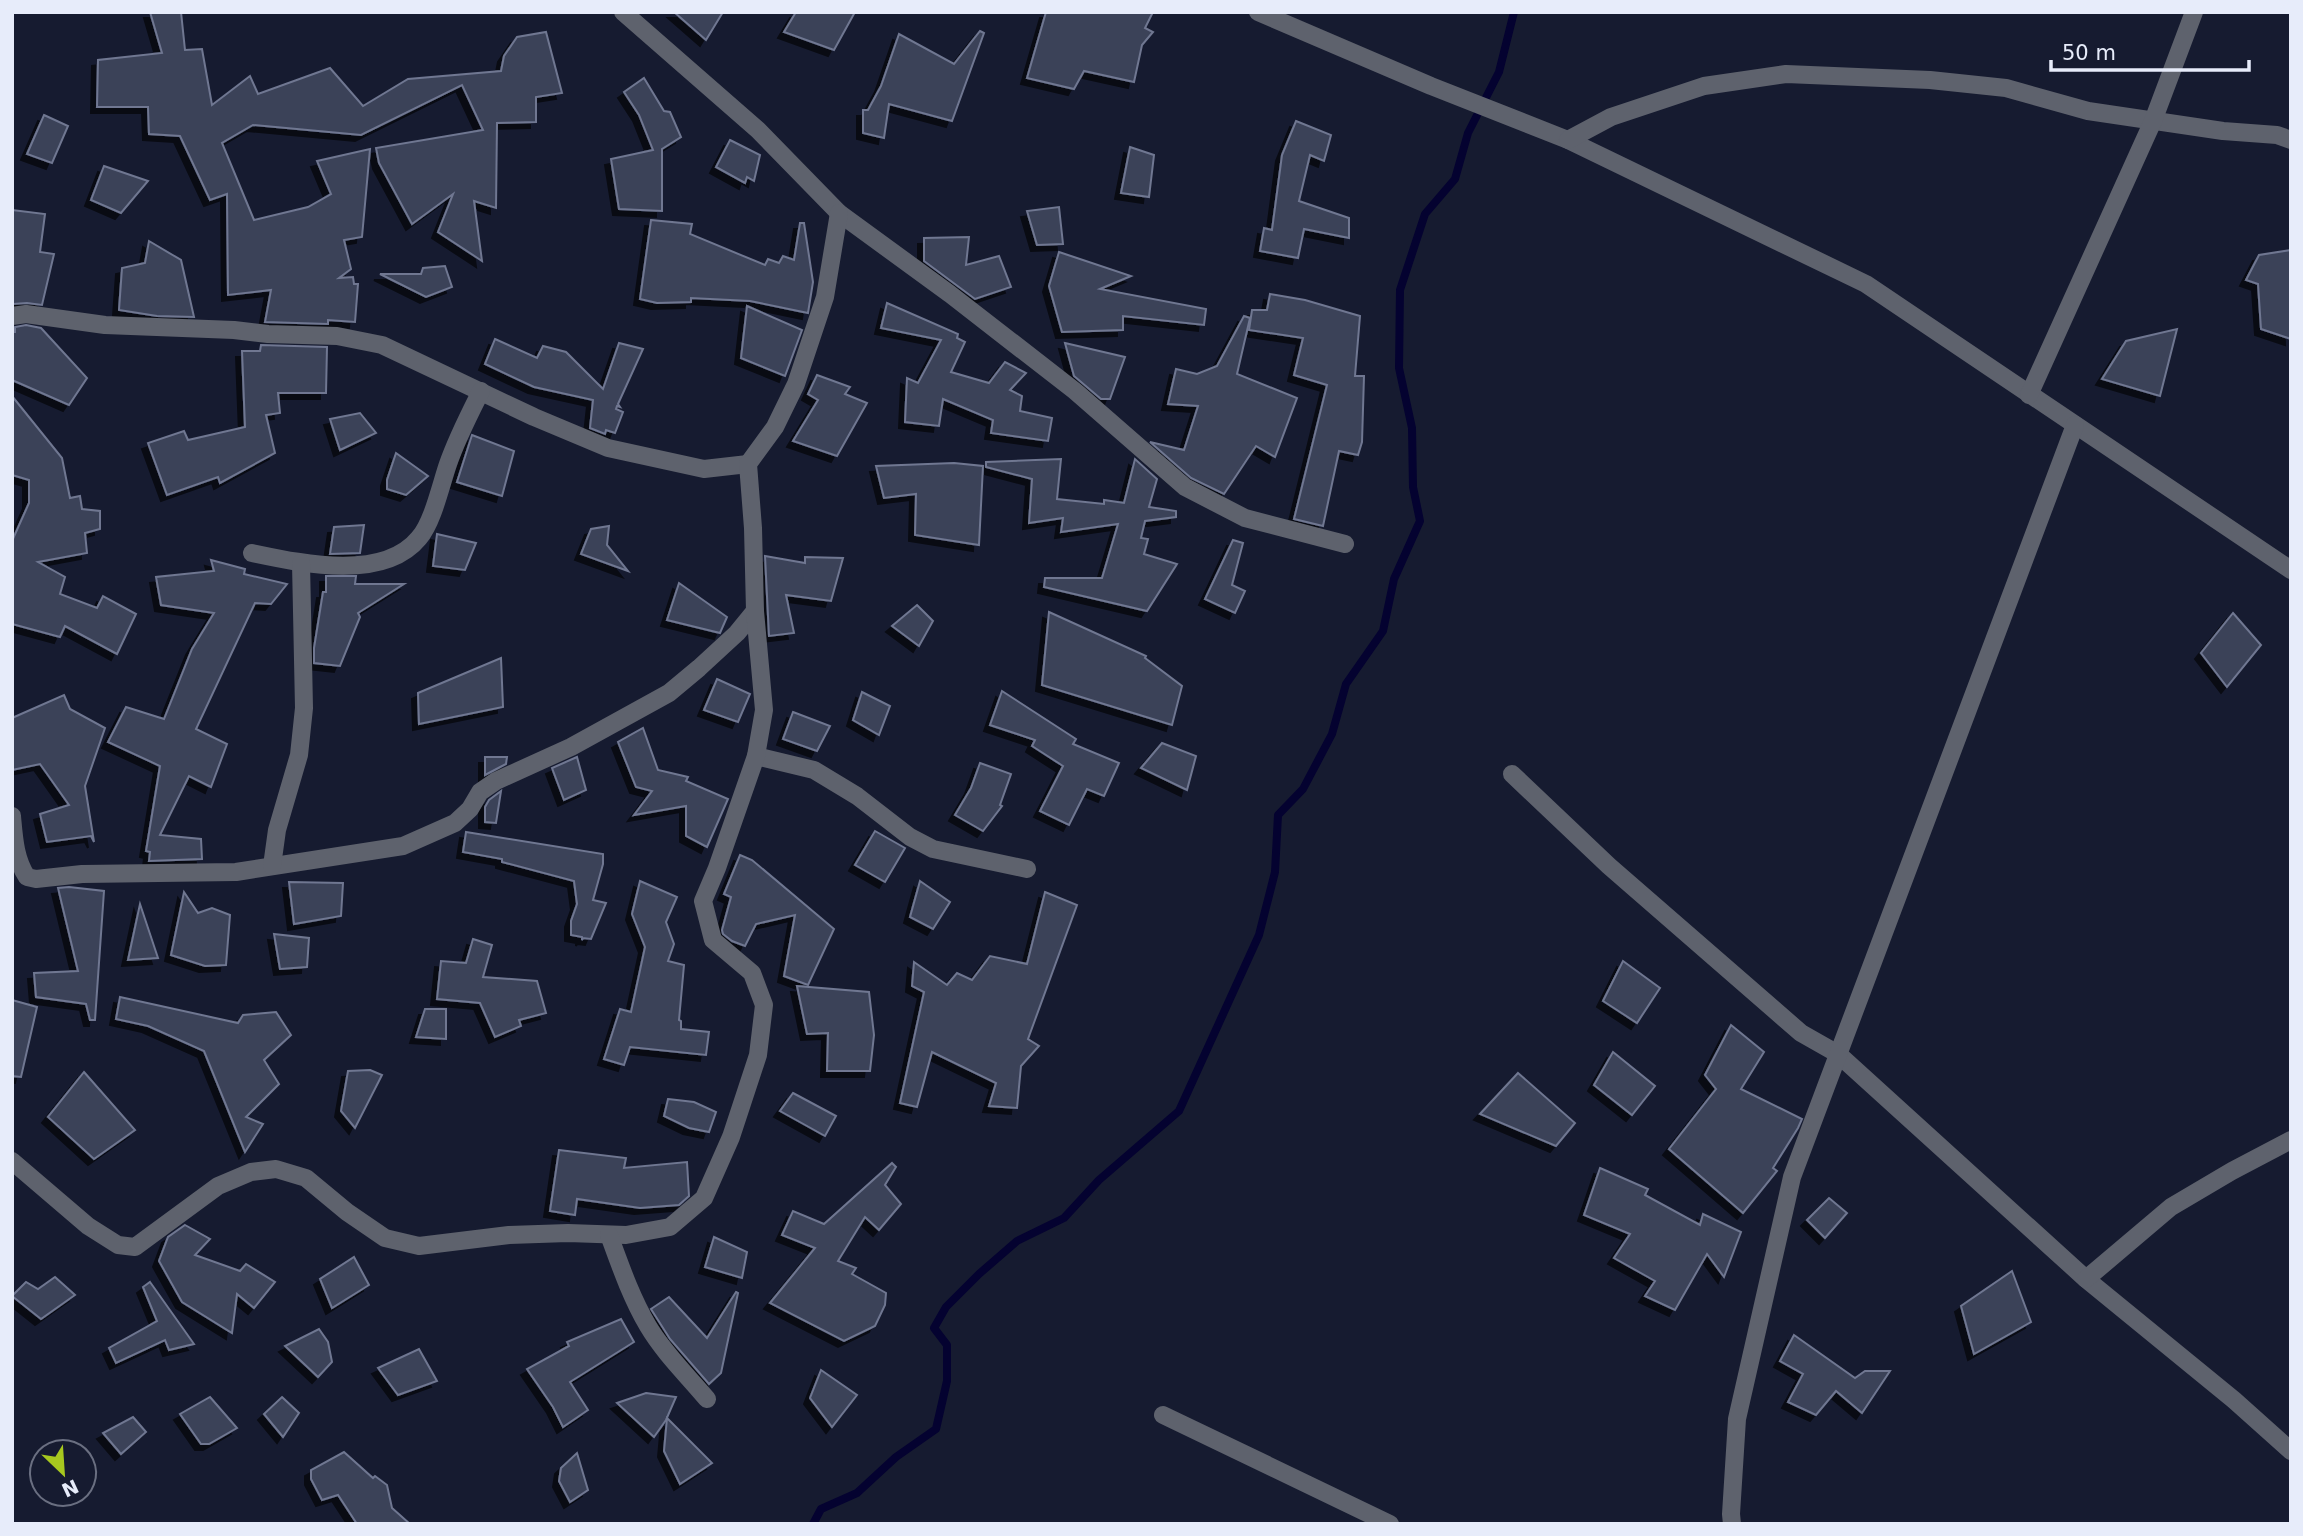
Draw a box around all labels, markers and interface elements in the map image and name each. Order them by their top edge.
scale bar [2051,28,2249,72]
text: 50 m [2062,41,2116,65]
north arrow [28,1438,98,1508]
text: N [58,1475,82,1502]

